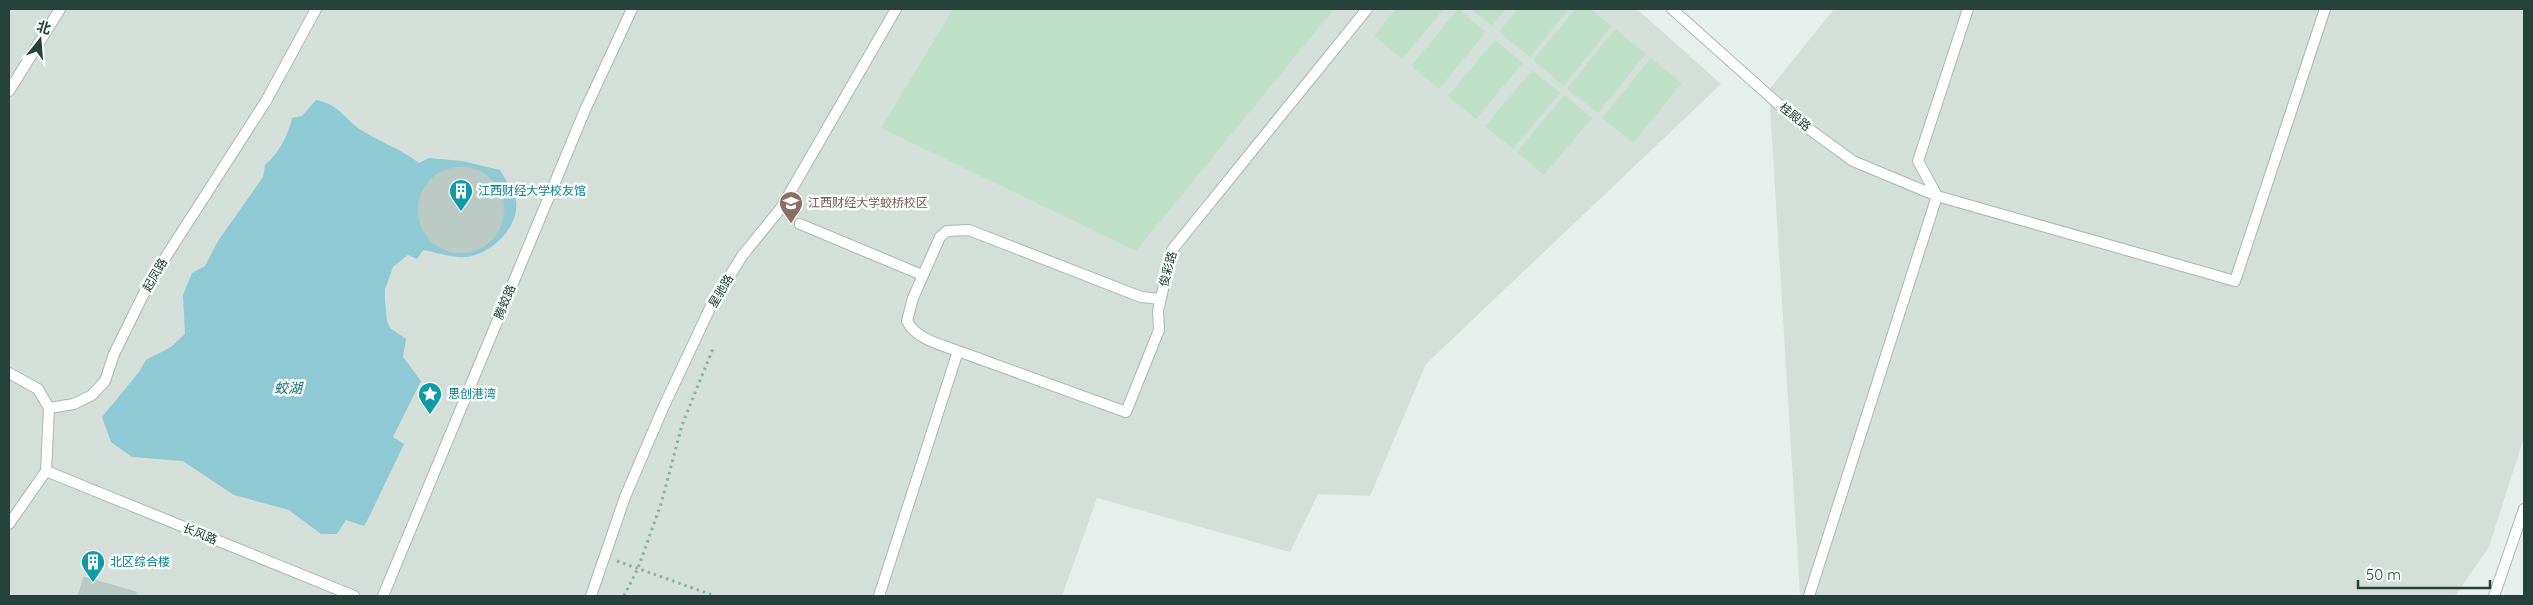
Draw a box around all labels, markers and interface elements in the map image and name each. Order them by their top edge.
north arrow [15,15,65,65]
text: 北 [34,17,53,38]
street label: 桂殿路 [1777,99,1814,134]
building icon: 江西财经大学校友馆 [448,178,474,212]
place label: 江西财经大学校友馆 [478,183,586,198]
school or university icon: 江西财经大学蛟桥校区 [778,190,804,224]
place label: 江西财经大学蛟桥校区 [808,195,928,210]
street label: 俊彩路 [1156,250,1179,288]
street label: 起凤路 [139,255,170,294]
street label: 星驰路 [705,271,736,310]
street label: 腾蛟路 [491,282,518,321]
water label: 蛟湖 [274,379,304,397]
place icon: 思创港湾 [417,381,443,415]
place label: 思创港湾 [448,386,496,401]
street label: 长风路 [181,520,220,547]
building icon: 北区综合楼 [80,549,106,583]
place label: 北区综合楼 [110,554,170,569]
scale bar [2358,558,2490,590]
text: 50 m [2366,565,2401,584]

